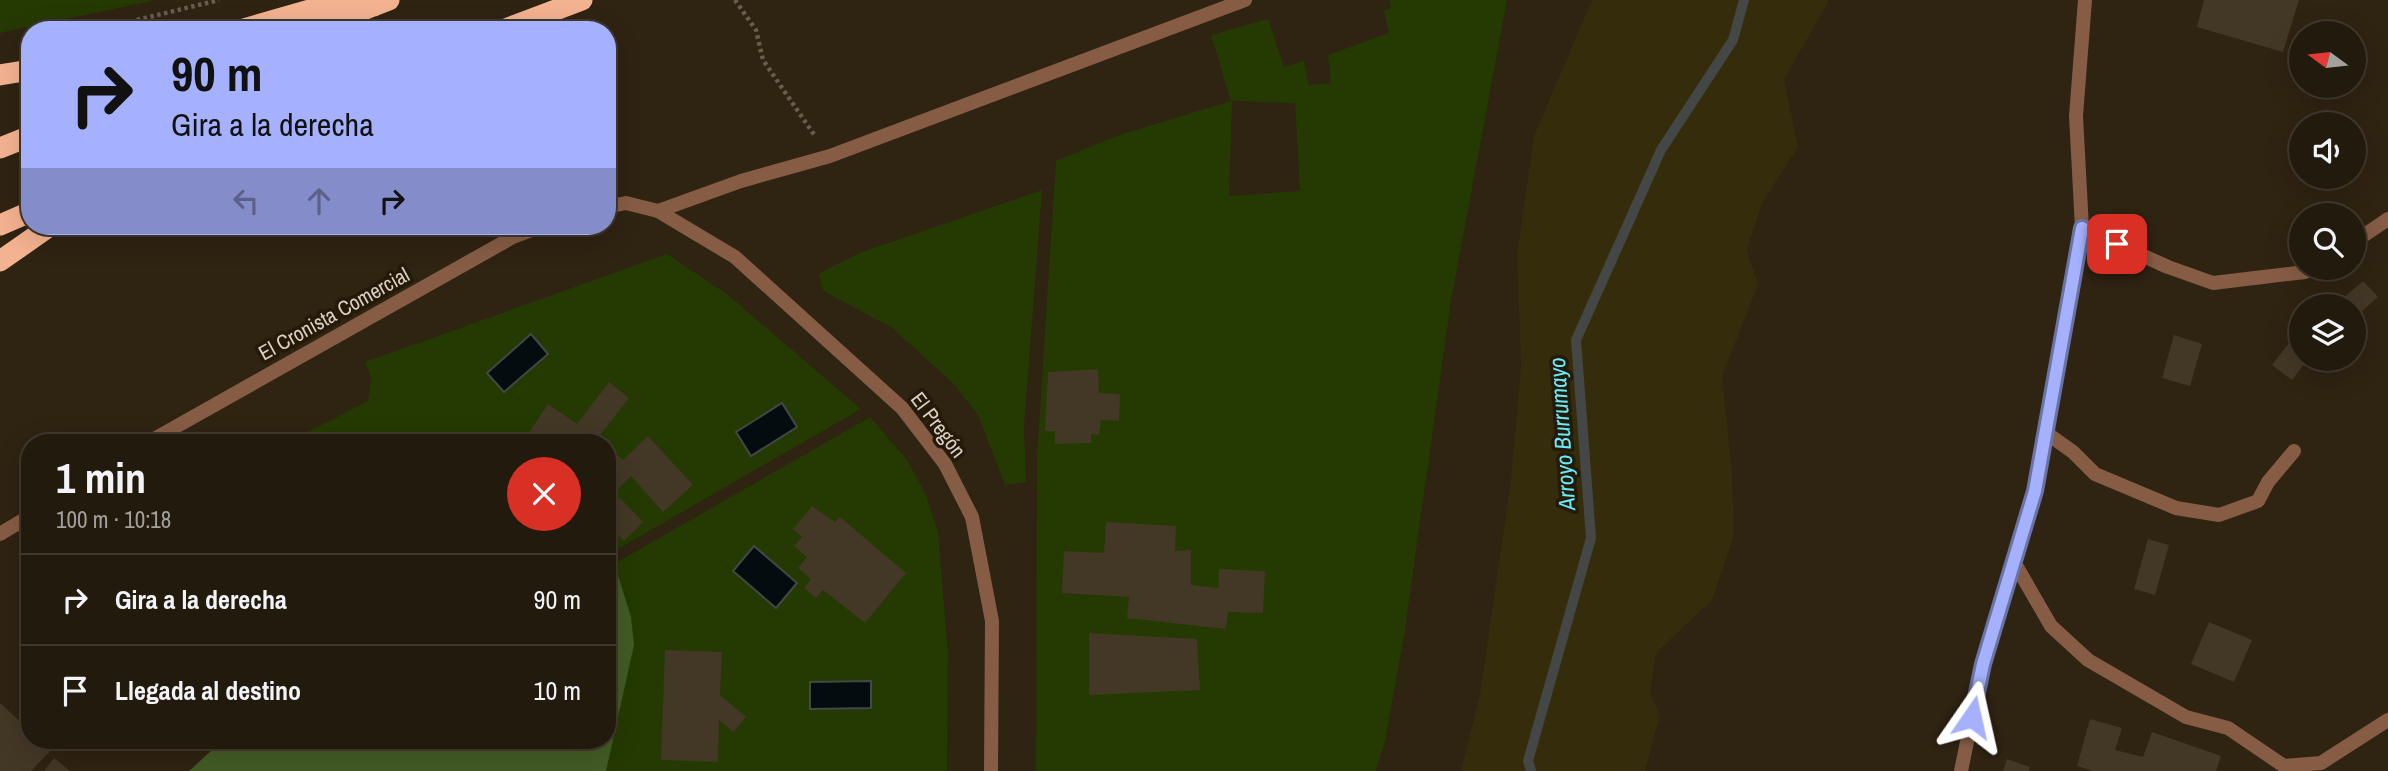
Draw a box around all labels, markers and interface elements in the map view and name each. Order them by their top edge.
north arrow [2289,21,2366,98]
map controls [2289,21,2366,371]
text: 90 m [171,40,263,106]
icon: right [56,49,147,140]
text: Gira a la derecha [171,103,374,146]
button: sound [2289,112,2366,189]
icon: left [227,182,265,220]
icon: ahead [300,182,338,220]
icon: right [373,182,411,220]
button: search [2289,203,2366,280]
pin [2087,214,2147,274]
icon: arrive [2098,225,2136,263]
street label: El Cronista Comercial [253,260,414,367]
button: layers [2289,294,2366,371]
water label: Arroyo Burrumayo [1541,357,1582,512]
street label: El Pregón [904,386,973,464]
text: 1 min [56,450,146,506]
button: close [507,457,581,531]
text: 100 m · 10:18 [56,504,171,535]
icon: right [56,581,94,619]
text: Gira a la derecha [115,582,287,617]
text: 90 m [534,582,581,617]
icon: arrive [56,672,94,710]
text: Llegada al destino [115,673,301,708]
text: 10 m [534,673,581,708]
position arrow [1935,680,2009,754]

